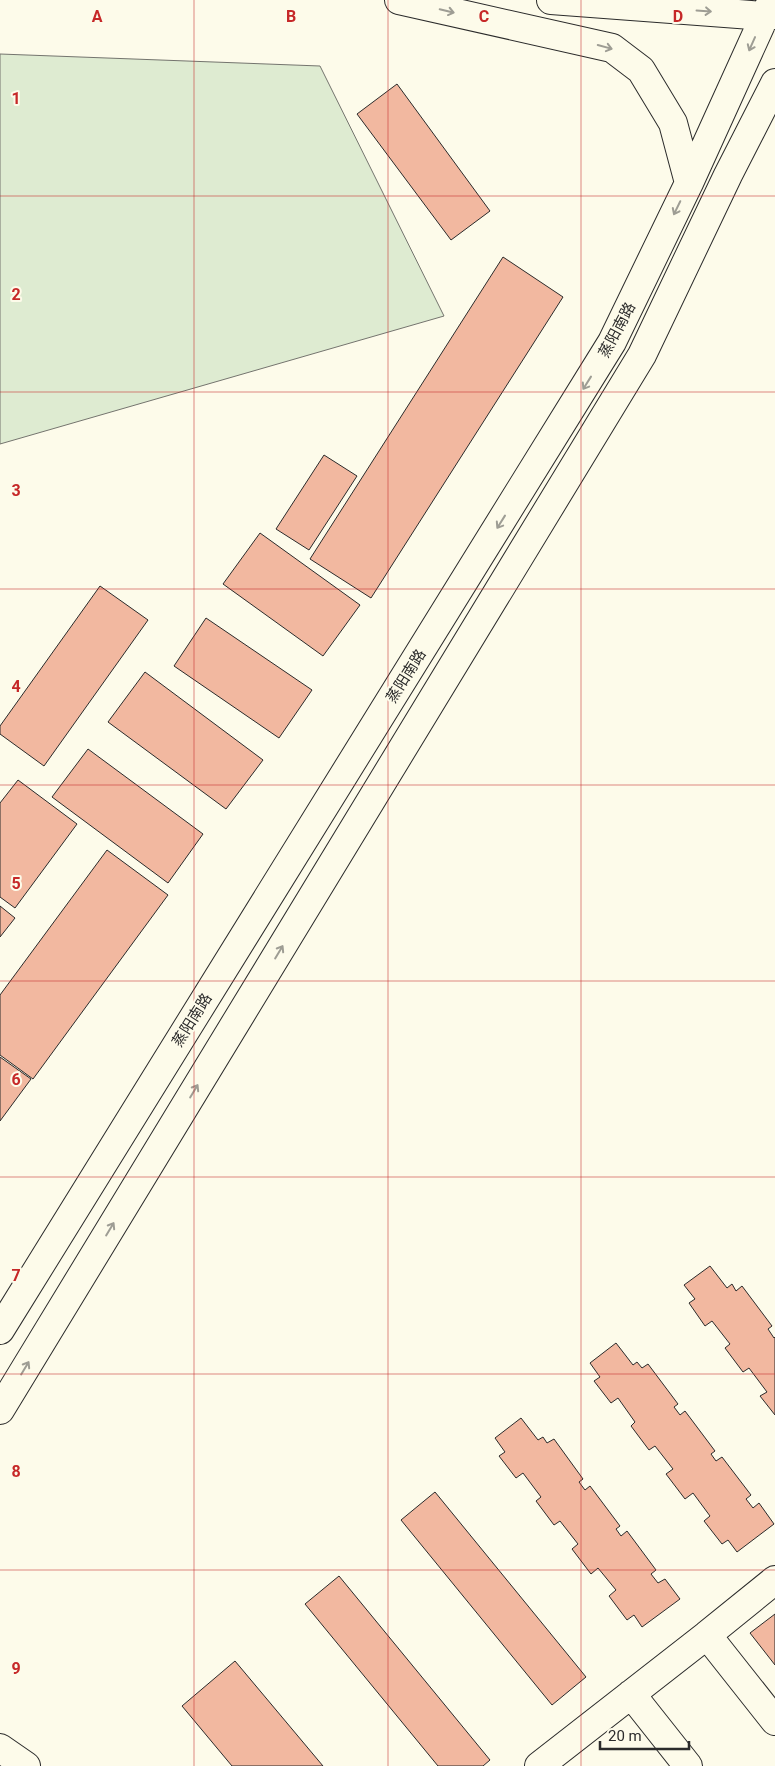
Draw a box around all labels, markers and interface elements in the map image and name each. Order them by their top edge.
text: A [92,7,103,26]
text: B [286,7,296,26]
one-way arrow [438,7,454,16]
text: C [479,7,489,26]
text: D [673,7,683,26]
one-way arrow [696,7,712,16]
one-way arrow [747,36,756,51]
one-way arrow [597,43,613,53]
text: 1 [11,89,21,108]
one-way arrow [672,200,681,215]
text: 2 [11,285,21,304]
street label: 蒸阳南路 [595,299,639,361]
one-way arrow [581,376,591,390]
text: 3 [11,481,21,500]
one-way arrow [496,514,506,528]
street label: 蒸阳南路 [382,646,430,706]
text: 4 [11,677,21,696]
text: 5 [11,874,21,893]
one-way arrow [274,945,284,959]
street label: 蒸阳南路 [168,990,216,1050]
text: 6 [11,1070,21,1089]
one-way arrow [190,1084,200,1098]
one-way arrow [105,1223,115,1237]
text: 7 [11,1266,21,1285]
one-way arrow [21,1362,31,1376]
text: 8 [11,1462,21,1481]
text: 9 [11,1659,21,1678]
scale bar [600,1718,689,1750]
text: 20 m [608,1727,642,1745]

